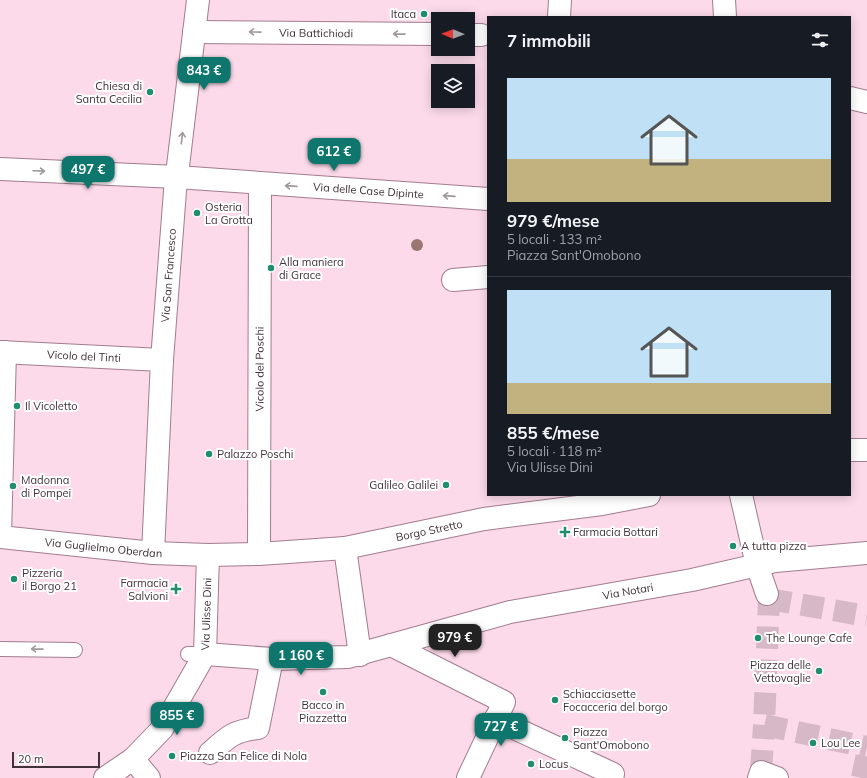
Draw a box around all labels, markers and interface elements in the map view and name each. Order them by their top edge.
place label: Itaca [391,7,416,21]
marker: Itaca [419,9,429,19]
north arrow [431,12,475,56]
map controls [431,12,475,108]
street label: Via Battichiodi [279,26,353,40]
one-way arrow [249,28,262,36]
icon: filters [809,29,831,51]
one-way arrow [393,30,406,38]
text: 7 immobili [507,30,591,51]
pin: 843 € [176,57,232,91]
text: 843 € [187,62,221,78]
button: layers [431,64,475,108]
place label: Chiesa di Santa Cecilia [76,79,142,106]
marker: Chiesa di Santa Cecilia [145,87,155,97]
icon: home [633,104,705,176]
one-way arrow [178,132,185,145]
pin: 612 € [306,138,362,172]
text: 612 € [317,143,351,159]
pin: 497 € [60,156,116,190]
text: 497 € [71,161,105,177]
one-way arrow [32,167,45,175]
street label: Via delle Case Dipinte [312,180,424,201]
one-way arrow [285,182,298,190]
one-way arrow [443,193,456,200]
place label: Osteria La Grotta [205,200,253,227]
marker: Osteria La Grotta [192,208,202,218]
text: 979 €/mese [507,210,599,231]
street label: Via San Francesco [158,228,179,323]
text: 5 locali · 133 m² [507,231,602,247]
text: Piazza Sant'Omobono [507,247,641,263]
place label: Alla maniera di Grace [279,255,344,282]
marker: Alla maniera di Grace [266,263,276,273]
icon: home [633,316,705,388]
street label: Vicolo del Poschi [252,326,267,412]
street label: Vicolo del Tinti [47,347,121,365]
place label: Il Vicoletto [25,399,78,413]
marker: Il Vicoletto [12,401,22,411]
text: 855 €/mese [507,422,599,443]
text: 5 locali · 118 m² [507,443,602,459]
place label: Palazzo Poschi [217,447,293,461]
marker: Palazzo Poschi [204,449,214,459]
text: Via Ulisse Dini [507,459,593,475]
place label: Madonna di Pompei [21,473,71,500]
place label: Galileo Galilei [369,478,438,492]
marker: Galileo Galilei [441,480,451,490]
marker: Madonna di Pompei [8,481,18,491]
street label: Borgo Stretto [394,517,464,544]
place label: Farmacia Bottari [573,525,658,539]
marker: Farmacia Bottari [560,527,570,537]
street label: Via Guglielmo Oberdan [44,535,163,560]
place label: A tutta pizza [741,539,806,553]
marker: A tutta pizza [728,541,738,551]
place label: Pizzeria il Borgo 21 [22,566,77,593]
marker: Pizzeria il Borgo 21 [9,574,19,584]
place label: Farmacia Salvioni [121,576,168,603]
street label: Via Ulisse Dini [198,577,214,651]
street label: Via Notari [601,580,654,603]
marker: Farmacia Salvioni [171,584,181,594]
pin: 979 € [427,624,483,658]
text: 979 € [438,629,472,645]
place label: The Lounge Cafe [766,631,852,645]
marker: The Lounge Cafe [753,633,763,643]
pin: 1 160 € [264,642,338,676]
one-way arrow [31,646,44,653]
text: 1 160 € [278,647,324,663]
place label: Piazza delle Vettovaglie [750,658,811,685]
marker: Piazza delle Vettovaglie [814,666,824,676]
marker: Bacco in Piazzetta [318,687,328,697]
place label: Schiacciasette Focacceria del borgo [563,687,668,714]
marker: Schiacciasette Focacceria del borgo [550,695,560,705]
place label: Bacco in Piazzetta [299,698,347,725]
pin: 855 € [149,702,205,736]
text: 855 € [160,707,194,723]
pin: 727 € [473,713,529,747]
text: 727 € [484,718,518,734]
place label: Piazza Sant'Omobono [573,725,649,752]
marker: Piazza Sant'Omobono [560,733,570,743]
place label: Lou Lee [821,736,860,750]
marker: Lou Lee [808,738,818,748]
place label: Piazza San Felice di Nola [180,749,307,763]
scale bar [12,750,100,769]
marker: Piazza San Felice di Nola [167,751,177,761]
text: 20 m [18,752,44,766]
place label: Locus [539,757,568,771]
marker: Locus [526,759,536,769]

